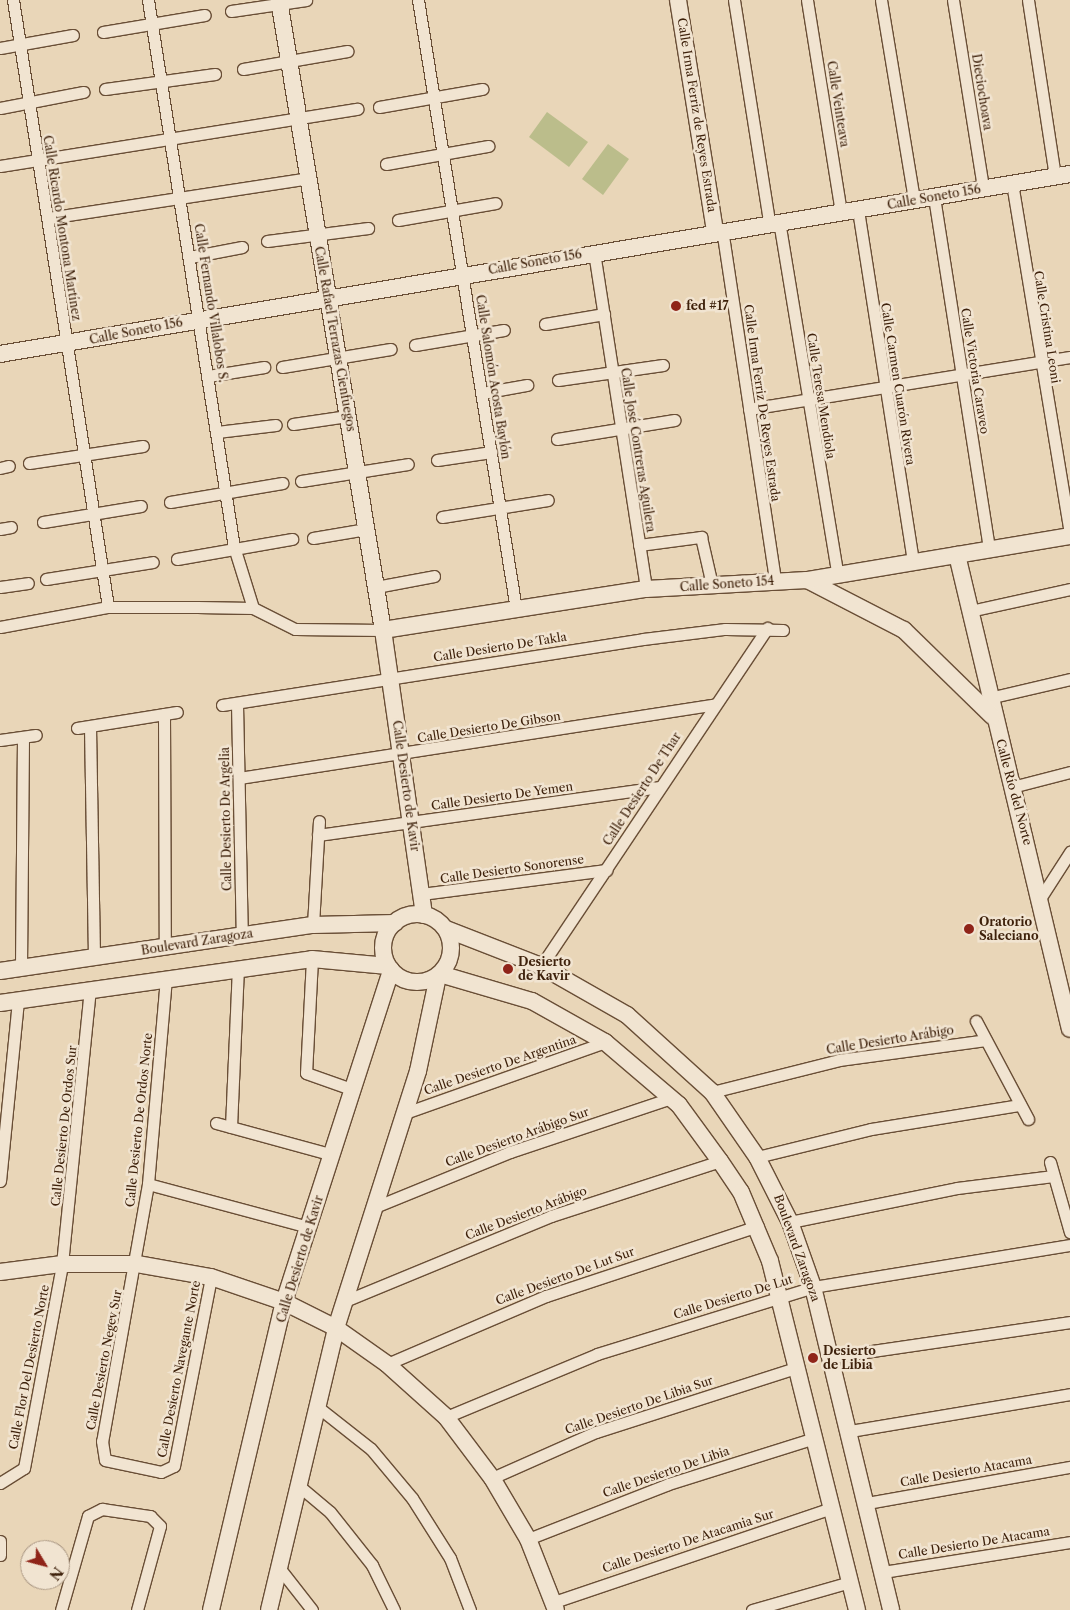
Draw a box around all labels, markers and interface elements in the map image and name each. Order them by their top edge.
street label: Calle Irma Ferriz de Reyes Estrada [675,17,719,213]
street label: Dieciochoava [969,53,995,131]
street label: Calle Veinteava [824,60,852,148]
street label: Calle Ricardo Montona Martínez [40,134,84,322]
street label: Calle Soneto 156 [886,182,982,212]
street label: Calle Fernando Villalobos S. [191,222,231,384]
street label: Calle Rafael Terrazas Cienfuegos [312,245,358,433]
street label: Calle Soneto 156 [487,247,583,277]
street label: Calle Cristina Leoni [1031,270,1063,384]
street label: Calle Salomón Acosta Baylón [473,293,513,461]
place label: fed #17 [686,299,729,313]
marker: fed #17 [670,300,682,312]
street label: Calle Carmen Cuarón Rivera [878,302,918,466]
street label: Calle Irma Ferriz De Reyes Estrada [741,303,783,503]
street label: Calle Victoria Caraveo [958,307,992,435]
street label: Calle Soneto 156 [88,315,184,347]
street label: Calle Teresa Mendiola [804,332,838,460]
street label: Calle José Contreras Aguilera [618,367,658,533]
street label: Calle Soneto 154 [679,574,775,594]
street label: Calle Desierto De Takla [432,629,568,665]
street label: Calle Desierto De Gibson [416,709,562,745]
street label: Calle Desierto de Kavir [390,719,422,853]
street label: Calle Desierto De Thar [600,730,684,848]
street label: Calle Río del Norte [993,737,1035,847]
street label: Calle Desierto De Argelia [218,747,234,891]
street label: Calle Desierto De Yemen [430,779,574,813]
street label: Calle Desierto Sonorense [439,852,585,886]
place label: Oratorio Saleciano [979,915,1039,943]
marker: Oratorio Saleciano [963,923,975,935]
street label: Boulevard Zaragoza [140,926,254,958]
place label: Desierto de Kavir [518,955,571,983]
marker: Desierto de Kavir [502,963,514,975]
street label: Calle Desierto Arábigo [825,1023,955,1057]
street label: Calle Desierto De Ordos Norte [123,1032,155,1208]
street label: Calle Desierto De Argentina [422,1032,578,1098]
street label: Calle Desierto De Ordos Sur [48,1045,80,1207]
street label: Calle Desierto Arábigo Sur [443,1104,591,1170]
street label: Calle Desierto Arábigo [463,1183,589,1243]
street label: Boulevard Zaragoza [771,1192,823,1304]
street label: Calle Desierto de Kavir [274,1194,326,1324]
street label: Calle Desierto De Lut Sur [494,1244,636,1308]
street label: Calle Desierto De Lut [672,1272,794,1322]
street label: Calle Desierto Navegante Norte [155,1279,203,1459]
street label: Calle Flor Del Desierto Norte [6,1283,52,1451]
street label: Calle Desierto Negev Sur [83,1288,125,1432]
place label: Desierto de Libia [823,1344,876,1372]
marker: Desierto de Libia [807,1352,819,1364]
street label: Calle Desierto De Libia Sur [563,1373,715,1437]
street label: Calle Desierto De Libia [601,1444,731,1500]
street label: Calle Desierto Atacama [899,1452,1033,1490]
street label: Calle Desierto De Atacamia Sur [600,1506,776,1576]
street label: Calle Desierto De Atacama [897,1524,1051,1562]
north arrow [20,1540,70,1590]
text: N [45,1563,67,1584]

